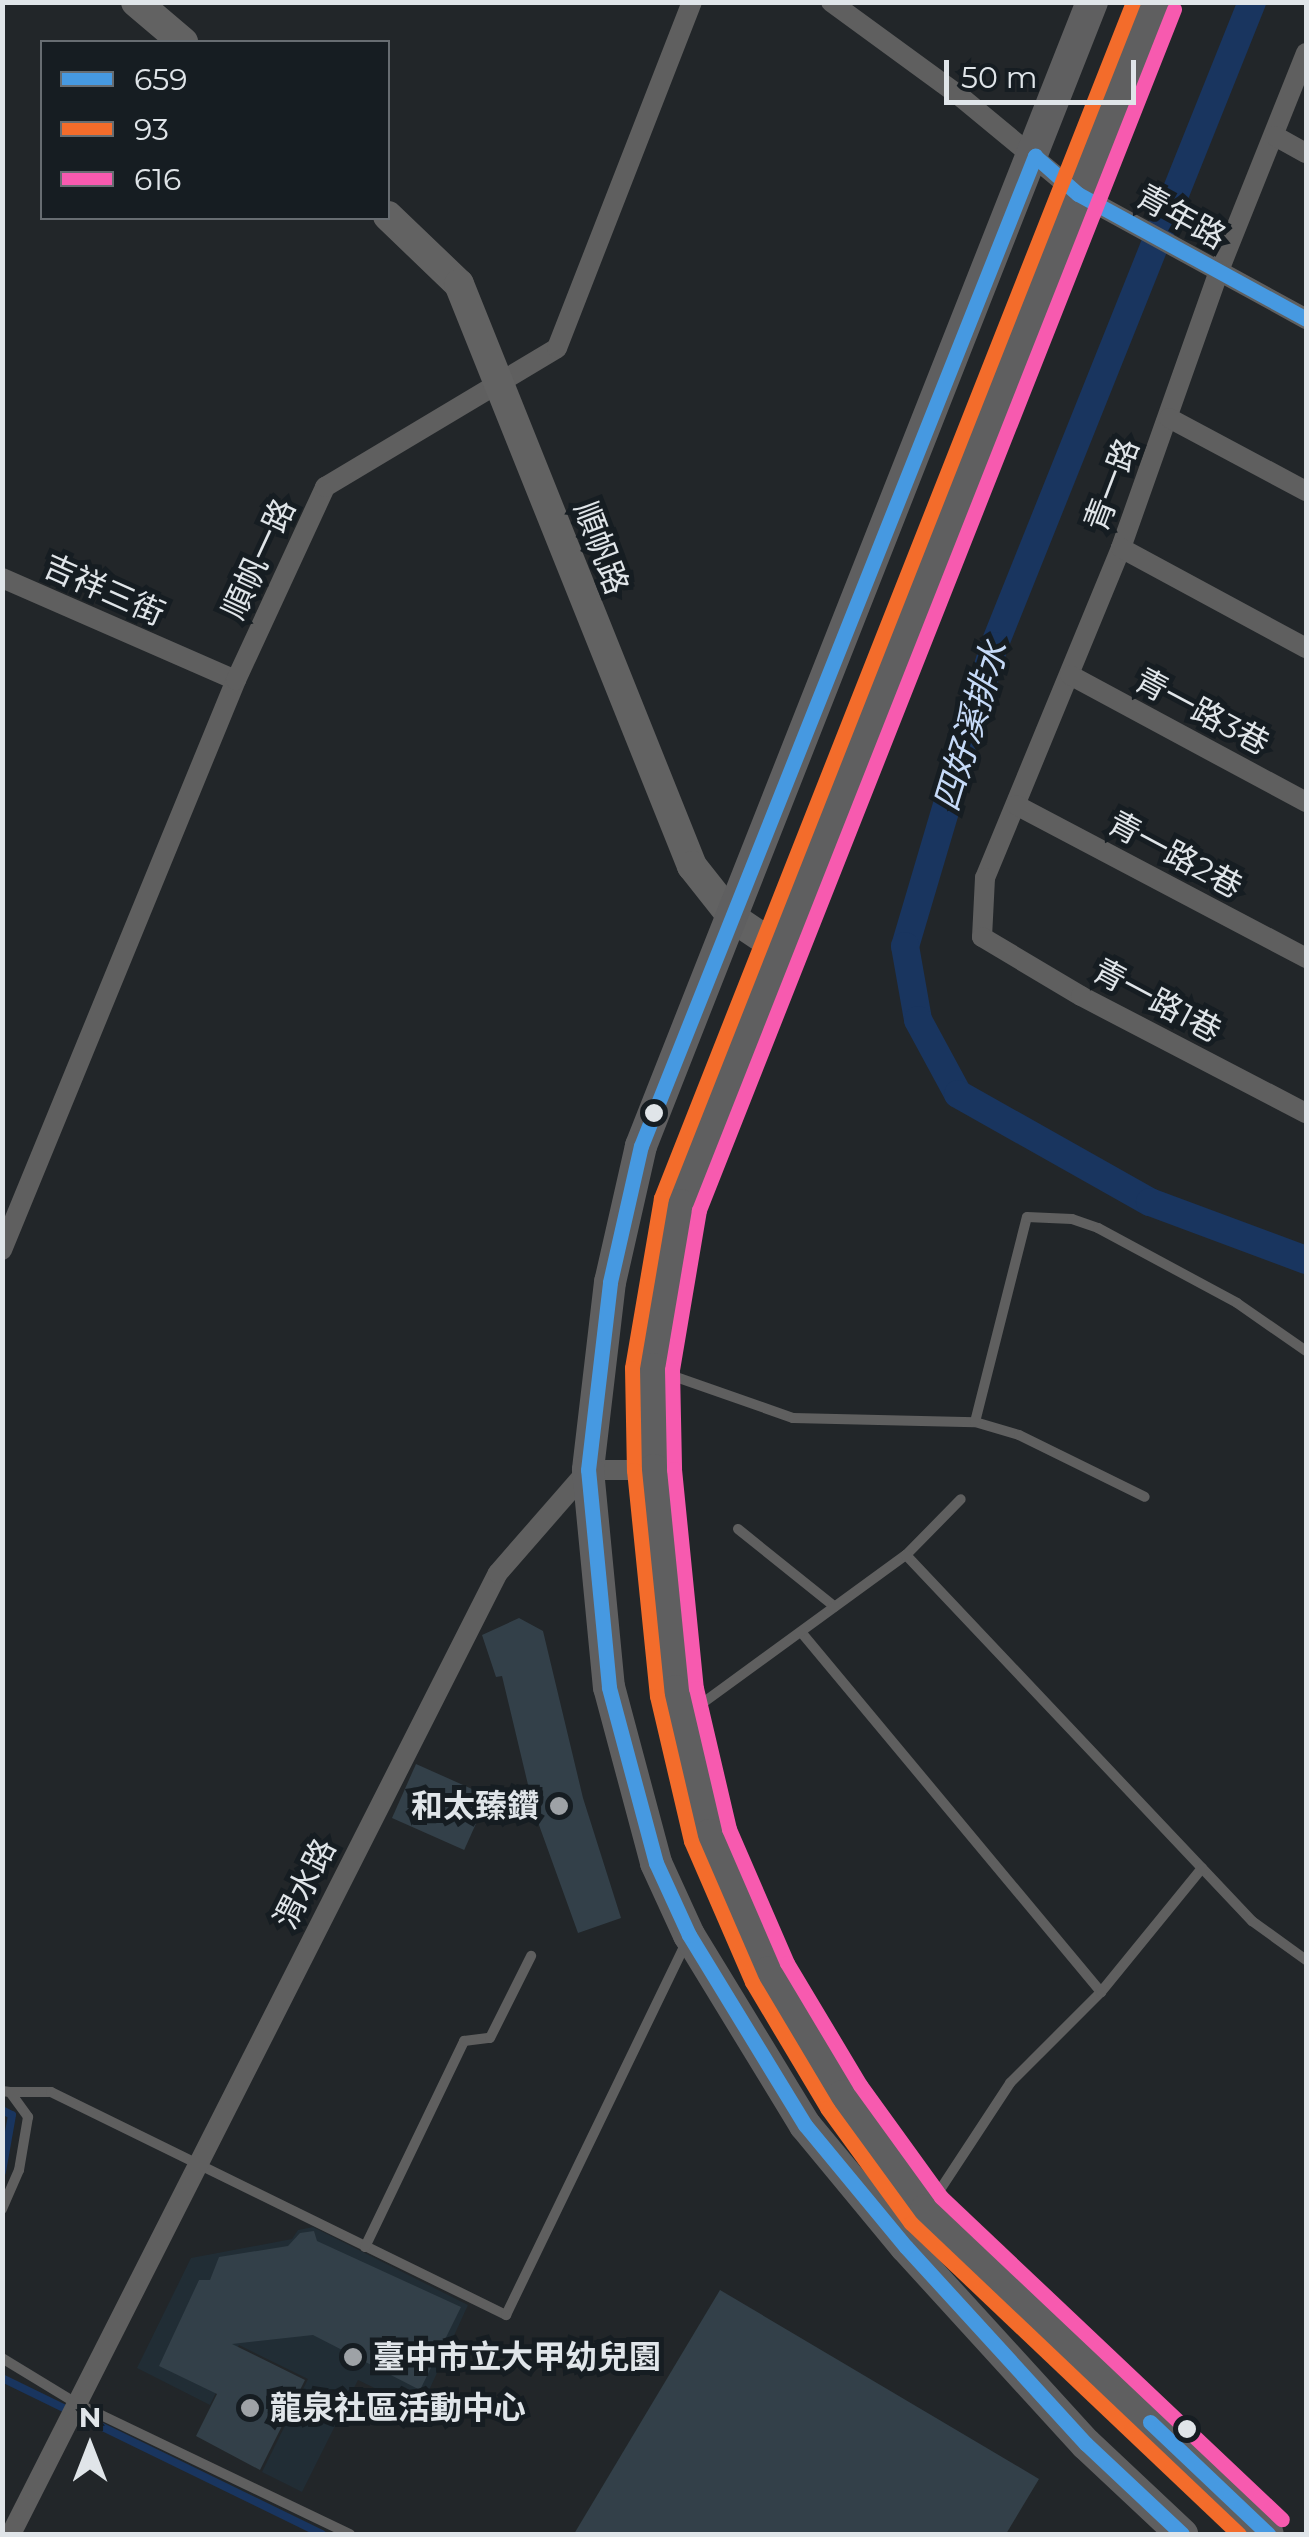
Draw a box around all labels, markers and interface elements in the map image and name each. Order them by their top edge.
legend [40,40,390,220]
scale bar [949,40,1142,102]
text: 50 m [961,59,1038,96]
text: 659 [134,61,188,98]
text: 93 [134,111,169,148]
text: 616 [134,161,181,198]
street label: 青年路 [1130,177,1232,257]
street label: 青一路 [1077,433,1147,537]
street label: 順帆一路 [215,493,303,625]
street label: 順帆路 [566,496,636,600]
street label: 吉祥三街 [38,546,170,634]
water label: 四好溪排水 [925,636,1017,816]
street label: 青一路3巷 [1129,661,1275,763]
street label: 青一路2巷 [1101,804,1249,906]
street label: 青一路1巷 [1086,951,1228,1051]
unlabelled marker [644,1103,664,1123]
place label: 和太臻鑽 [411,1787,539,1825]
marker: 和太臻鑽 [548,1795,570,1817]
street label: 渭水路 [266,1833,344,1935]
place label: 臺中市立大甲幼兒園 [373,2338,661,2376]
marker: 臺中市立大甲幼兒園 [342,2346,364,2368]
place label: 龍泉社區活動中心 [270,2389,526,2427]
north arrow [40,2397,140,2497]
marker: 龍泉社區活動中心 [239,2397,261,2419]
text: N [79,2400,101,2434]
unlabelled marker [1177,2419,1197,2439]

